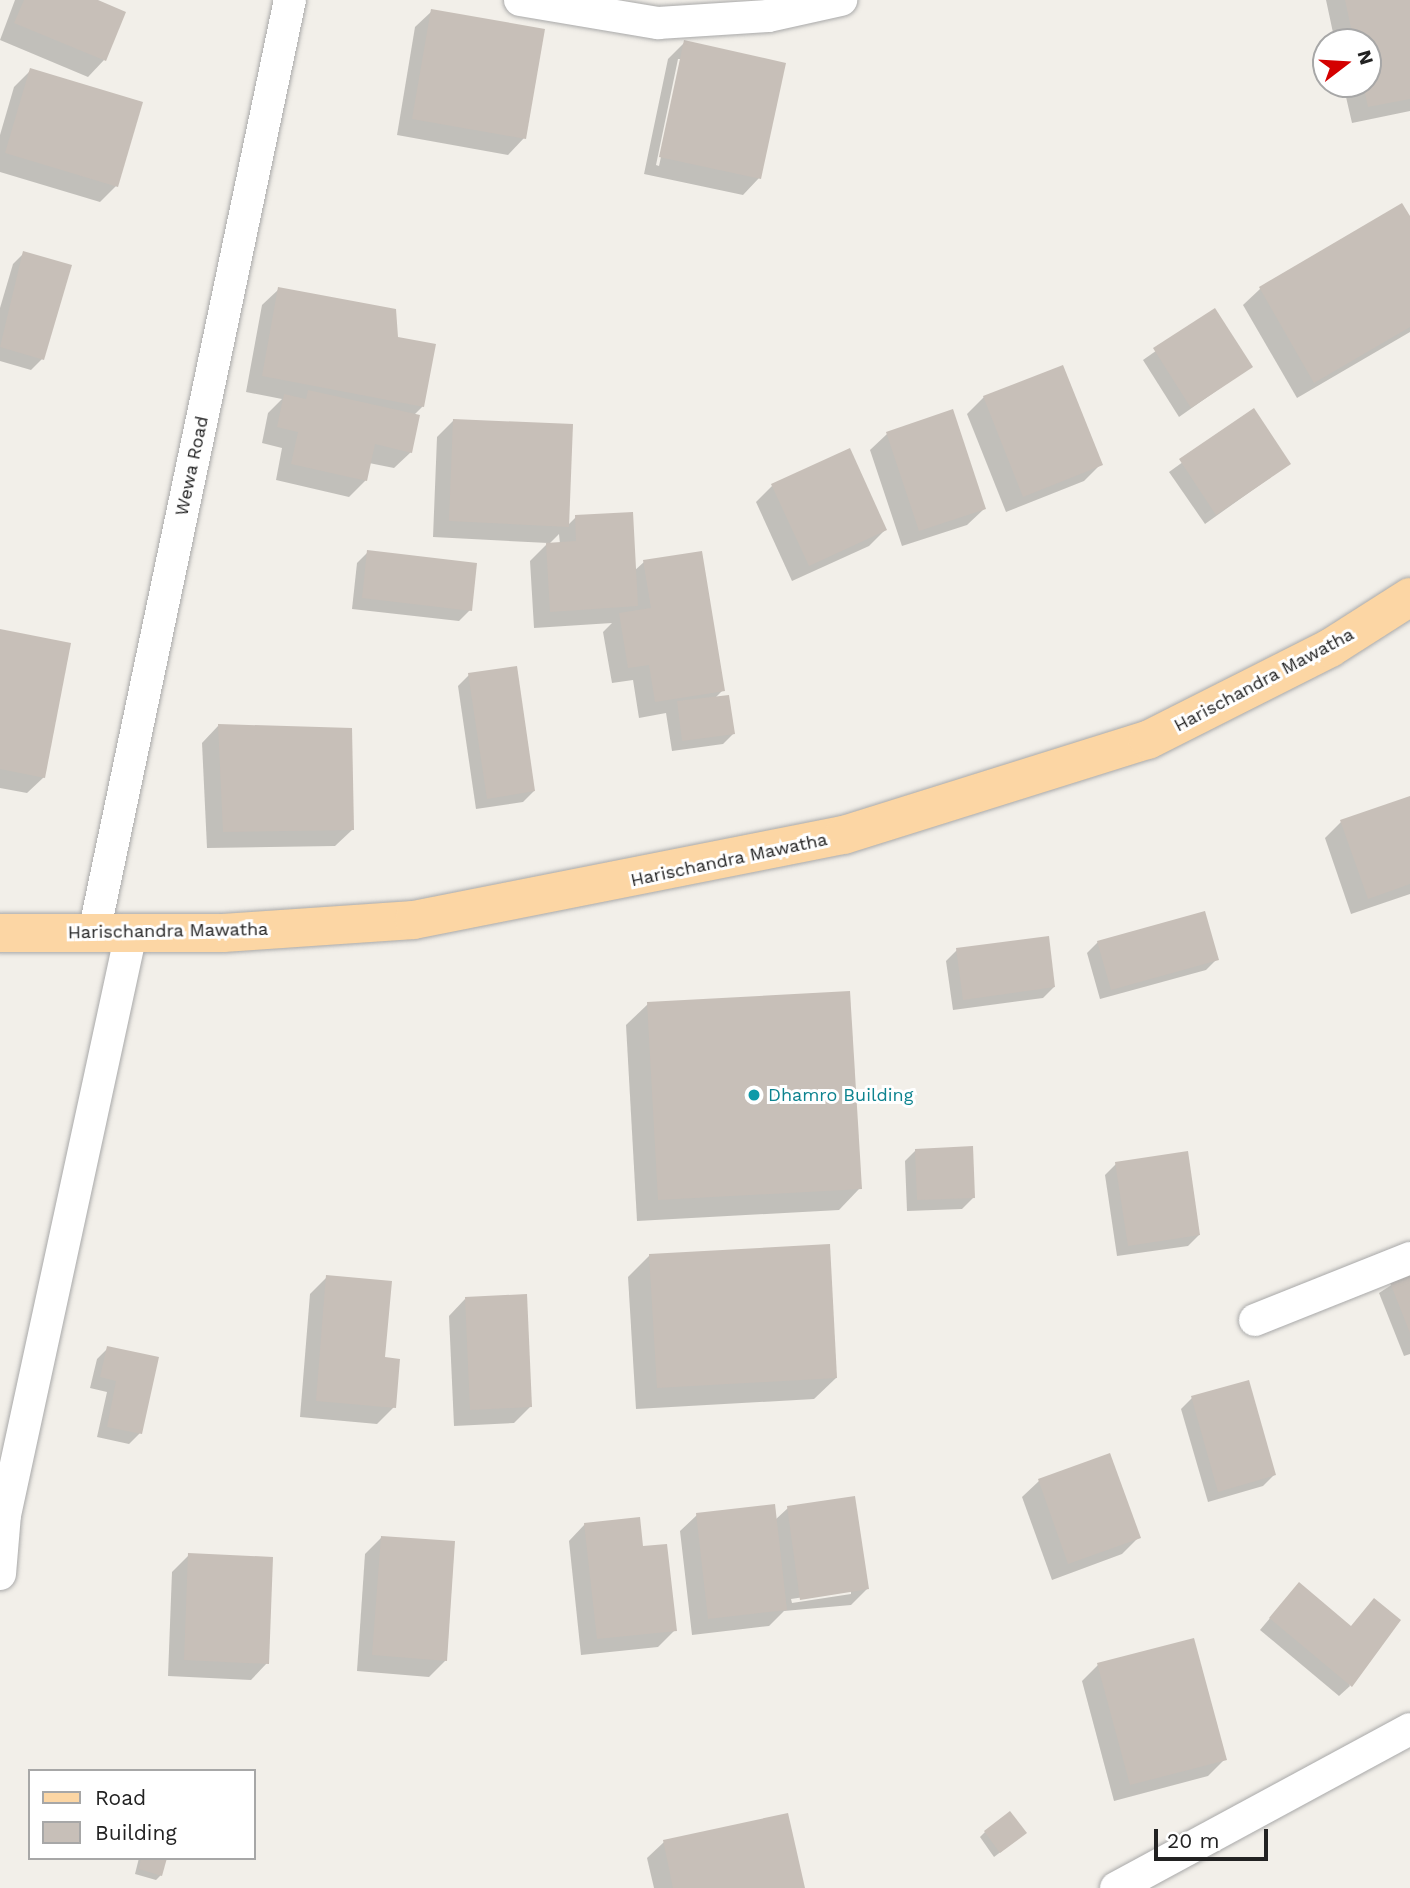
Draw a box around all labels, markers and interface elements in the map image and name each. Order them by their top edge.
north arrow [1312,28,1382,98]
text: N [1353,47,1379,67]
street label: Wewa Road [171,414,213,518]
street label: Harischandra Mawatha [1170,623,1358,737]
street label: Harischandra Mawatha [628,829,830,891]
street label: Harischandra Mawatha [67,918,269,944]
place label: Dhamro Building [768,1084,913,1106]
marker: Dhamro Building [746,1087,762,1103]
legend [28,1769,256,1860]
text: Road [95,1785,146,1810]
scale bar [1158,1814,1272,1858]
text: Building [95,1820,177,1845]
text: 20 m [1167,1828,1219,1853]

